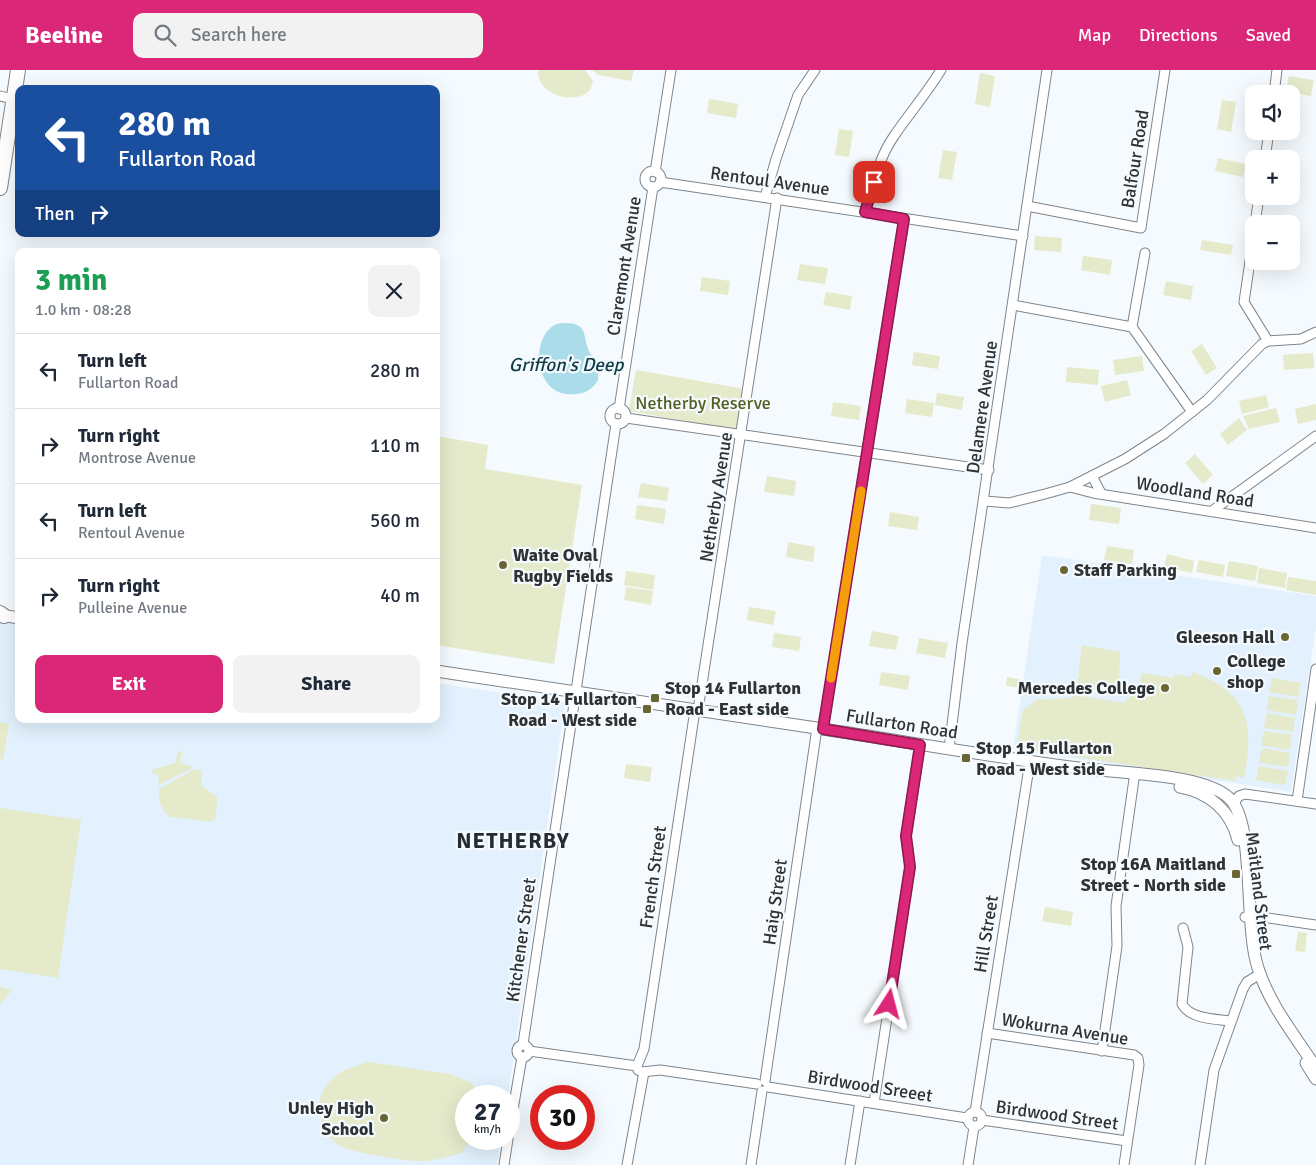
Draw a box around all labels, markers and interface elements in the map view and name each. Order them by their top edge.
search box [133,13,483,58]
text: Beeline [25,20,103,50]
icon: search [151,21,179,49]
text: Search here [191,23,287,47]
text: Map [1078,24,1111,46]
text: Directions [1139,24,1218,46]
text: Saved [1246,24,1291,46]
map controls [1245,85,1300,270]
button: sound [1245,85,1300,140]
text: 280 m [118,102,211,145]
icon: left [35,105,100,170]
street label: Balfour Road [1116,108,1154,210]
text: Fullarton Road [118,145,256,172]
button: + [1245,150,1300,205]
pin [853,161,895,203]
street label: Rentoul Avenue [709,162,831,200]
icon: arrive [860,168,888,196]
street label: Claremont Avenue [602,195,646,337]
icon: right [85,200,113,228]
text: Then [35,202,75,226]
button: − [1245,215,1300,270]
text: 3 min [35,262,107,299]
button: close [368,265,420,317]
text: 1.0 km · 08:28 [35,300,132,320]
street label: Delamere Avenue [962,339,1002,475]
text: Turn left [78,349,147,373]
water label: Griffon's Deep [509,353,624,377]
icon: left [35,357,63,385]
text: 280 m [370,359,420,383]
text: Fullarton Road [78,373,179,393]
park label: Netherby Reserve [635,392,771,414]
text: Turn right [78,424,160,448]
street label: Netherby Avenue [695,431,737,563]
icon: right [35,432,63,460]
text: 110 m [370,434,420,458]
text: Montrose Avenue [78,448,196,468]
street label: Woodland Road [1134,472,1256,512]
text: Turn left [78,499,147,523]
icon: left [35,507,63,535]
text: 560 m [370,509,420,533]
text: Rentoul Avenue [78,523,185,543]
place label: Waite Oval Rugby Fields [513,544,613,587]
marker: Waite Oval Rugby Fields [497,559,509,571]
place label: Staff Parking [1074,559,1177,581]
marker: Staff Parking [1058,564,1070,576]
text: Turn right [78,574,160,598]
icon: right [35,582,63,610]
text: 40 m [380,584,420,608]
text: Pulleine Avenue [78,598,187,618]
place label: Gleeson Hall [1176,626,1275,648]
marker: Gleeson Hall [1279,631,1291,643]
place label: College shop [1227,650,1286,693]
button: Exit [35,655,223,713]
button: Share [233,655,420,713]
marker: College shop [1211,665,1223,677]
place label: Stop 14 Fullarton Road - East side [665,677,801,720]
place label: Mercedes College [1018,677,1155,699]
marker: Mercedes College [1159,682,1171,694]
place label: Stop 14 Fullarton Road - West side [501,688,637,731]
marker: Stop 14 Fullarton Road - East side [649,692,661,704]
marker: Stop 14 Fullarton Road - West side [641,703,653,715]
street label: Fullarton Road [844,704,960,744]
place label: Stop 15 Fullarton Road - West side [976,737,1112,780]
marker: Stop 15 Fullarton Road - West side [960,752,972,764]
street label: French Street [635,824,671,930]
district label: NETHERBY [456,827,570,854]
street label: Maitland Street [1241,830,1277,952]
place label: Stop 16A Maitland Street - North side [1081,853,1226,896]
street label: Haig Street [758,858,792,946]
marker: Stop 16A Maitland Street - North side [1230,868,1242,880]
street label: Kitchener Street [501,876,541,1004]
street label: Hill Street [969,894,1003,974]
position arrow [862,977,914,1029]
street label: Wokurna Avenue [1000,1008,1130,1050]
street label: Birdwood Sreeet [806,1065,934,1107]
speed limit sign: 30 [530,1085,595,1150]
text: 27 [474,1096,501,1127]
street label: Birdwood Street [994,1096,1120,1134]
place label: Unley High School [288,1097,374,1140]
marker: Unley High School [378,1112,390,1124]
text: km/h [474,1122,501,1137]

